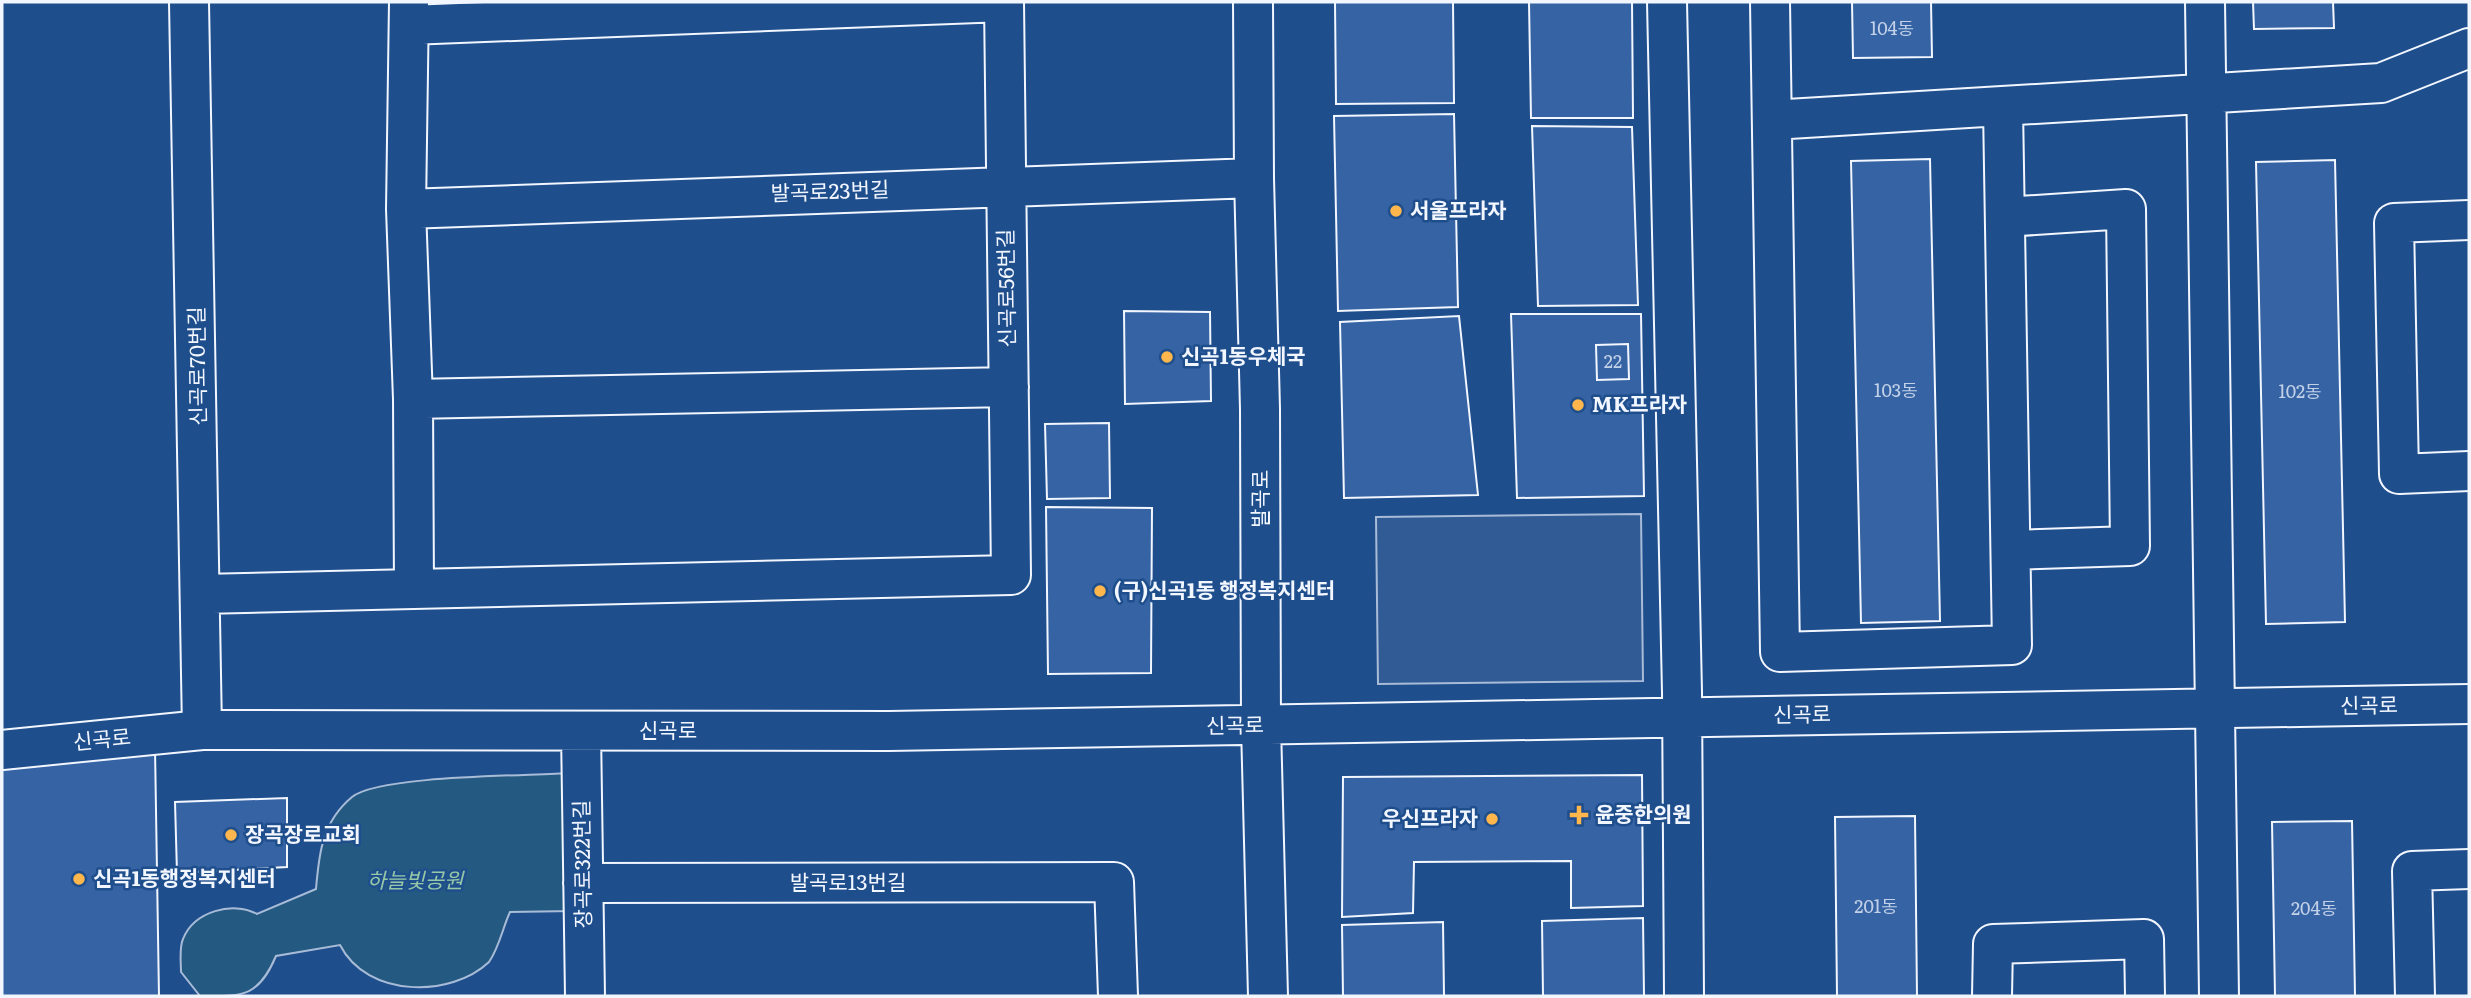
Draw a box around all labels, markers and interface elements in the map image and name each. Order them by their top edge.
house number: 104동 [1870,14,1914,41]
street label: 발곡로23번길 [770,172,890,207]
place label: 서울프라자 [1410,193,1507,224]
marker: 서울프라자 [1388,203,1404,219]
street label: 신곡로56번길 [988,229,1021,348]
street label: 신곡로70번길 [179,306,212,426]
place label: 신곡1동우체국 [1181,339,1306,370]
house number: 22 [1604,347,1622,374]
marker: 신곡1동우체국 [1159,349,1175,365]
house number: 103동 [1874,376,1918,403]
house number: 102동 [2278,377,2322,404]
place label: MK프라자 [1592,387,1687,418]
marker: MK프라자 [1570,397,1586,413]
street label: 발곡로 [1243,470,1274,528]
place label: (구)신곡1동 행정복지센터 [1114,573,1335,604]
marker: (구)신곡1동 행정복지센터 [1092,583,1108,599]
street label: 신곡로 [2340,687,2398,720]
street label: 신곡로 [1773,696,1831,729]
street label: 신곡로 [1206,707,1264,740]
street label: 신곡로 [639,713,697,744]
street label: 신곡로 [71,719,132,756]
place label: 윤중한의원 [1595,797,1692,828]
street label: 장곡로322번길 [564,799,597,929]
place label: 우신프라자 [1381,801,1478,832]
marker: 윤중한의원 [1569,805,1589,825]
marker: 우신프라자 [1484,811,1500,827]
place label: 장곡장로교회 [245,817,361,848]
marker: 장곡장로교회 [223,827,239,843]
place label: 신곡1동행정복지센터 [93,861,276,892]
park label: 하늘빛공원 [367,863,465,894]
street label: 발곡로13번길 [790,865,906,896]
marker: 신곡1동행정복지센터 [71,871,87,887]
house number: 201동 [1854,892,1898,919]
house number: 204동 [2291,894,2337,921]

